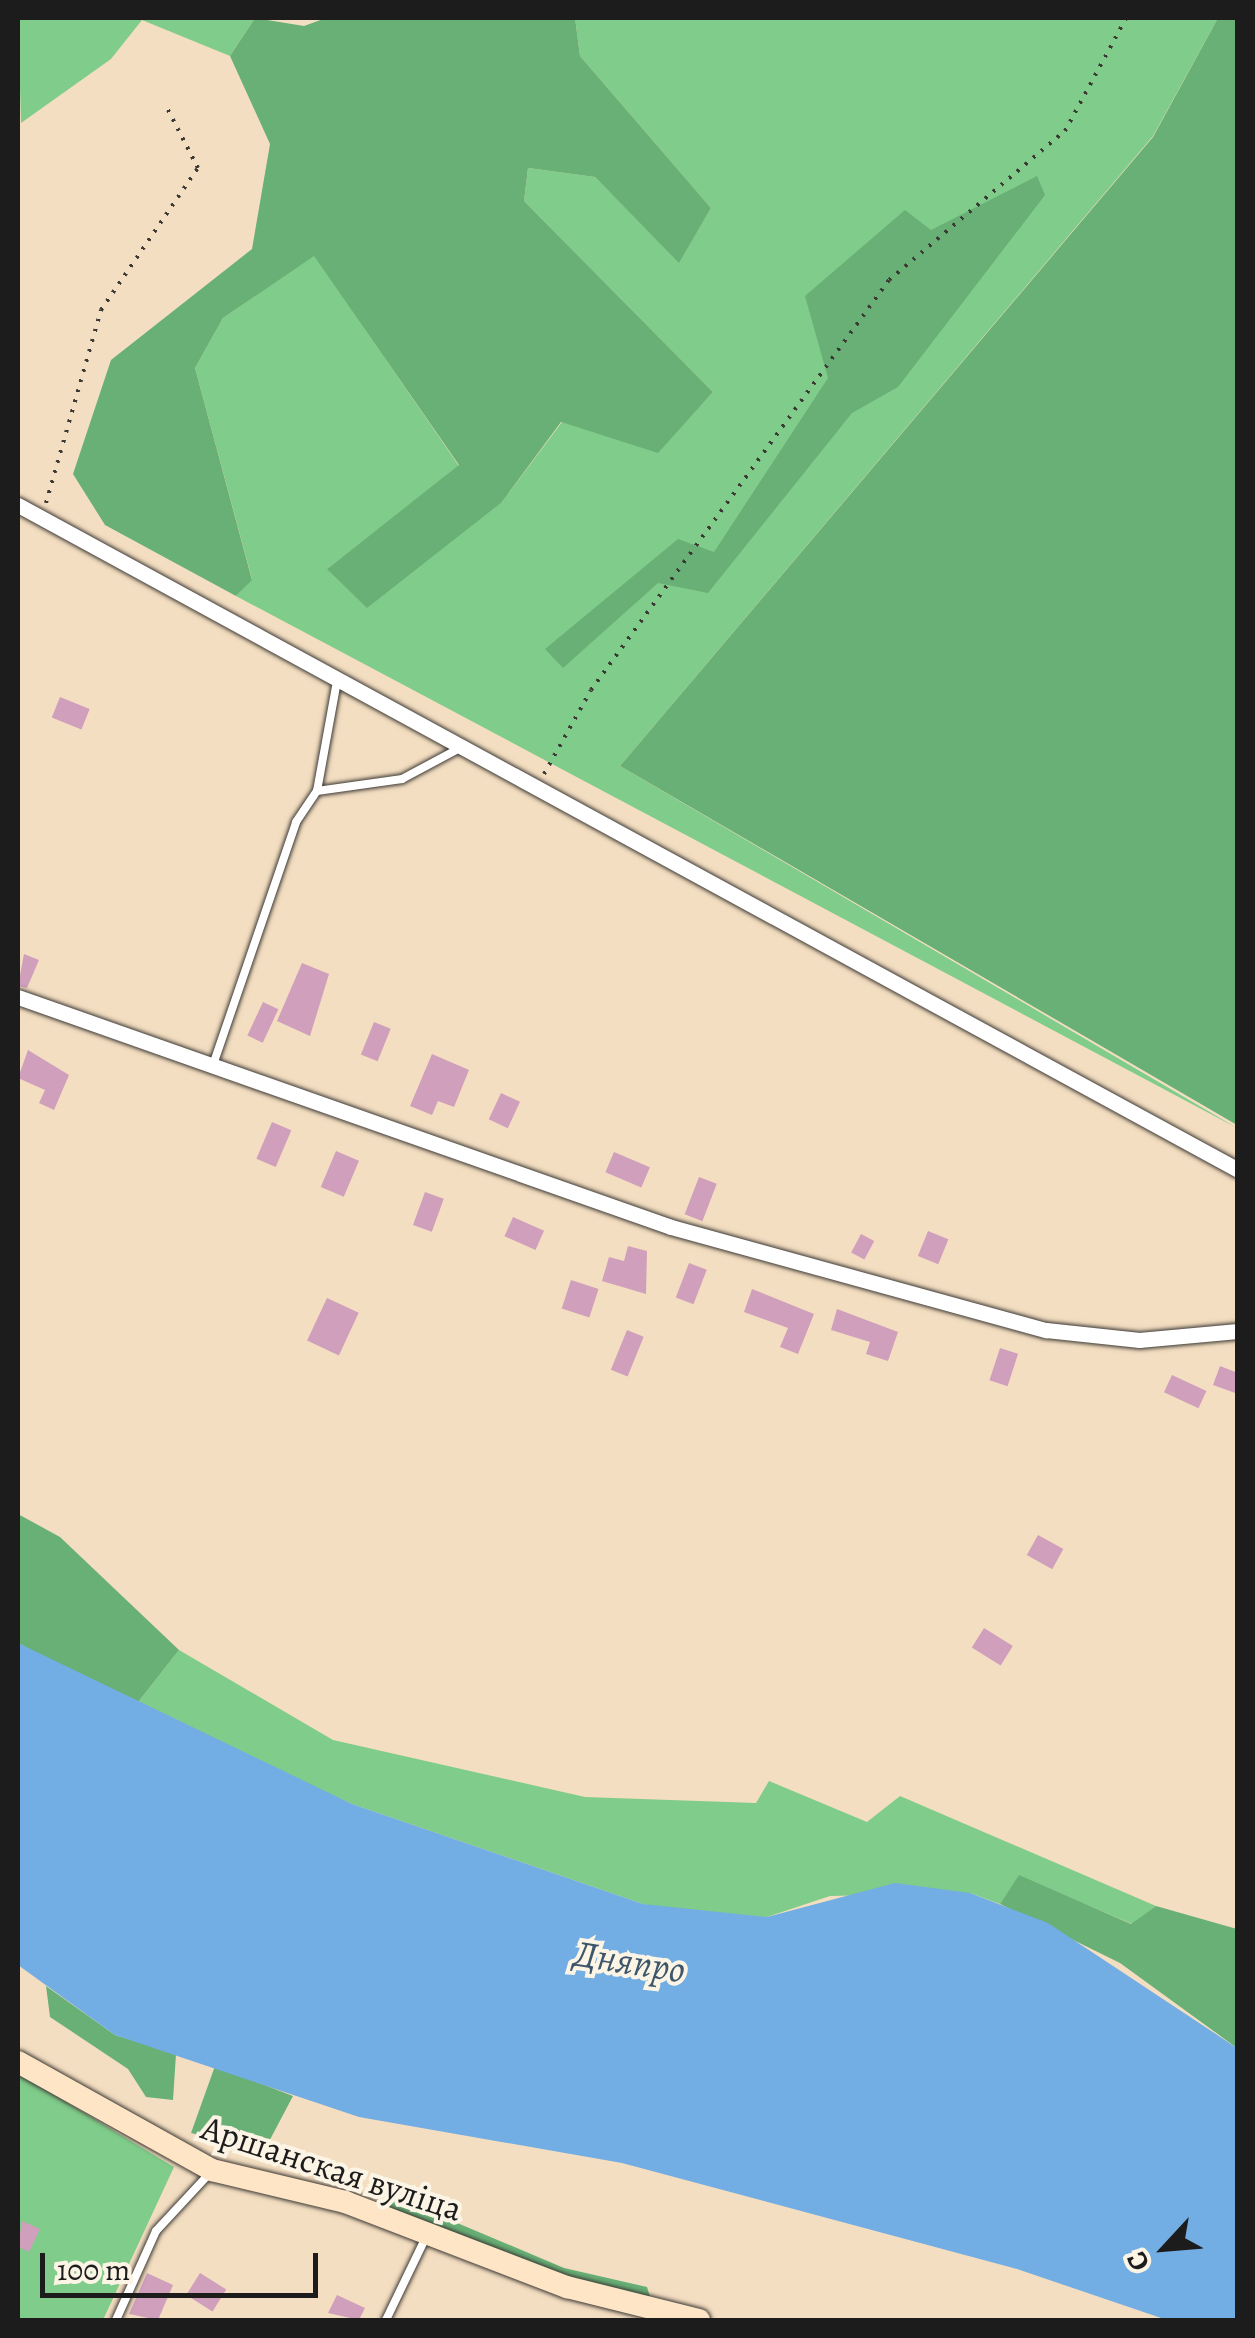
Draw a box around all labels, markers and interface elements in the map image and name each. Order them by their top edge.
water label: Дняпро [571,1931,689,1993]
street label: Аршанская вуліца [197,2106,467,2230]
north arrow [1115,2198,1215,2298]
scale bar [45,2233,322,2295]
text: С [1117,2245,1159,2277]
text: 100 m [57,2250,130,2290]

